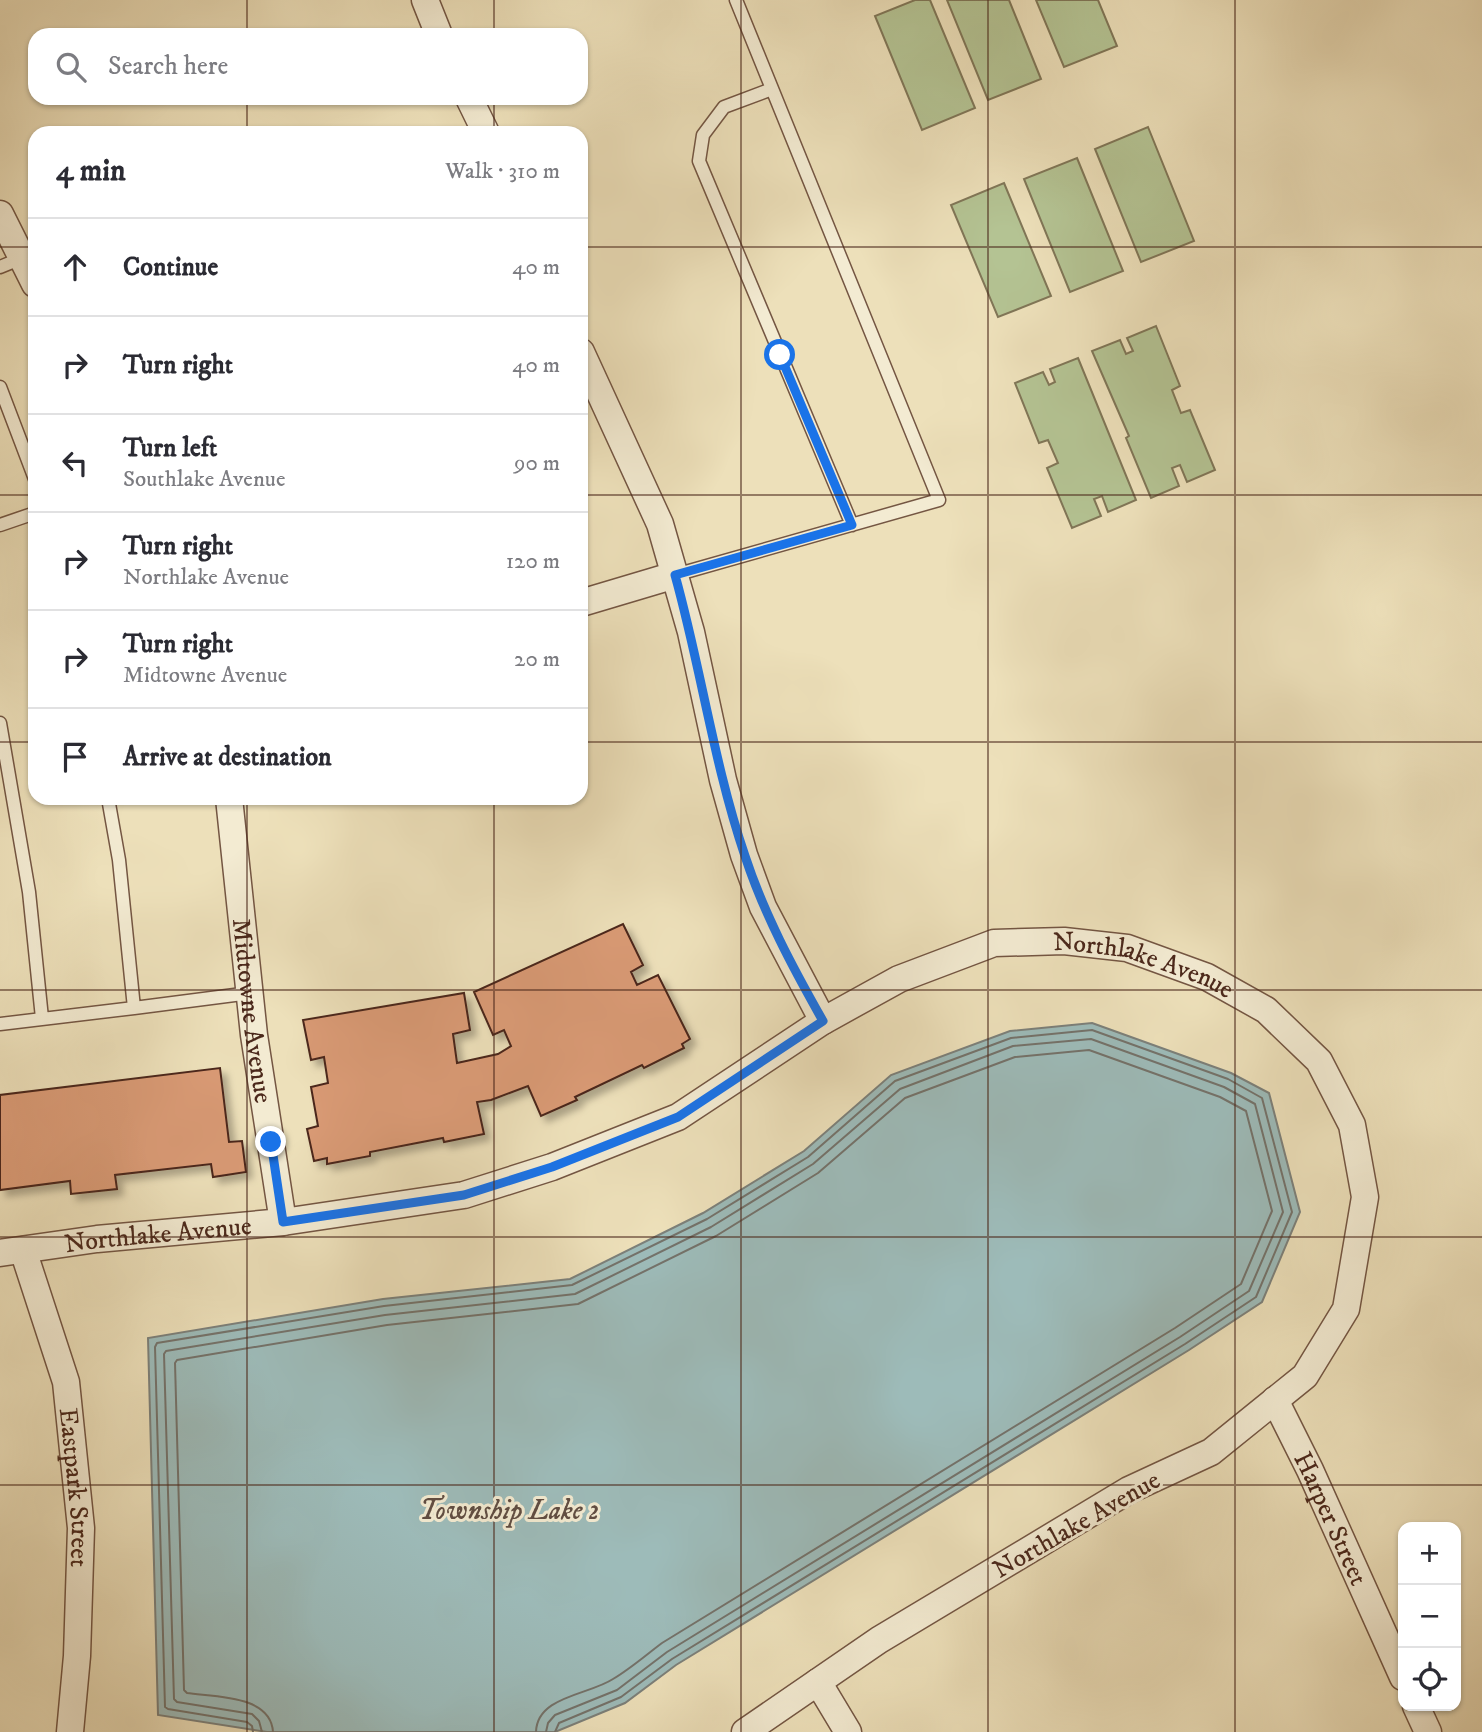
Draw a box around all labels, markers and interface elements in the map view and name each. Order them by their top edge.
search box [28,28,588,105]
icon: search [52,48,90,86]
text: Search here [108,50,228,83]
text: 4 min [56,153,126,190]
text: Walk · 310 m [445,157,560,186]
icon: ahead [56,248,94,286]
text: Continue [123,251,218,284]
text: 40 m [512,253,560,282]
route start [764,339,795,370]
icon: right [56,346,94,384]
text: Turn right [123,349,233,382]
text: 40 m [512,351,560,380]
text: Turn left [123,432,217,465]
icon: left [56,444,94,482]
text: 90 m [514,449,560,478]
text: Southlake Avenue [123,465,285,494]
text: Turn right [123,530,233,563]
icon: right [56,542,94,580]
text: 120 m [506,547,560,576]
text: Northlake Avenue [123,563,289,592]
text: Turn right [123,628,233,661]
icon: right [56,640,94,678]
text: 20 m [514,645,560,674]
text: Midtowne Avenue [123,661,287,690]
icon: arrive [56,738,94,776]
text: Arrive at destination [123,741,332,774]
street label: Midtowne Avenue [224,917,279,1106]
street label: Northlake Avenue [1053,926,1239,1007]
route end [255,1126,286,1157]
street label: Northlake Avenue [62,1210,253,1262]
street label: Eastpark Street [51,1406,96,1568]
street label: Harper Street [1285,1446,1375,1591]
street label: Northlake Avenue [987,1464,1166,1587]
water label: Township Lake 2 [419,1493,599,1528]
map controls [1398,1522,1461,1711]
button: + [1398,1522,1461,1585]
button: − [1398,1585,1461,1648]
button: locate [1398,1648,1461,1711]

